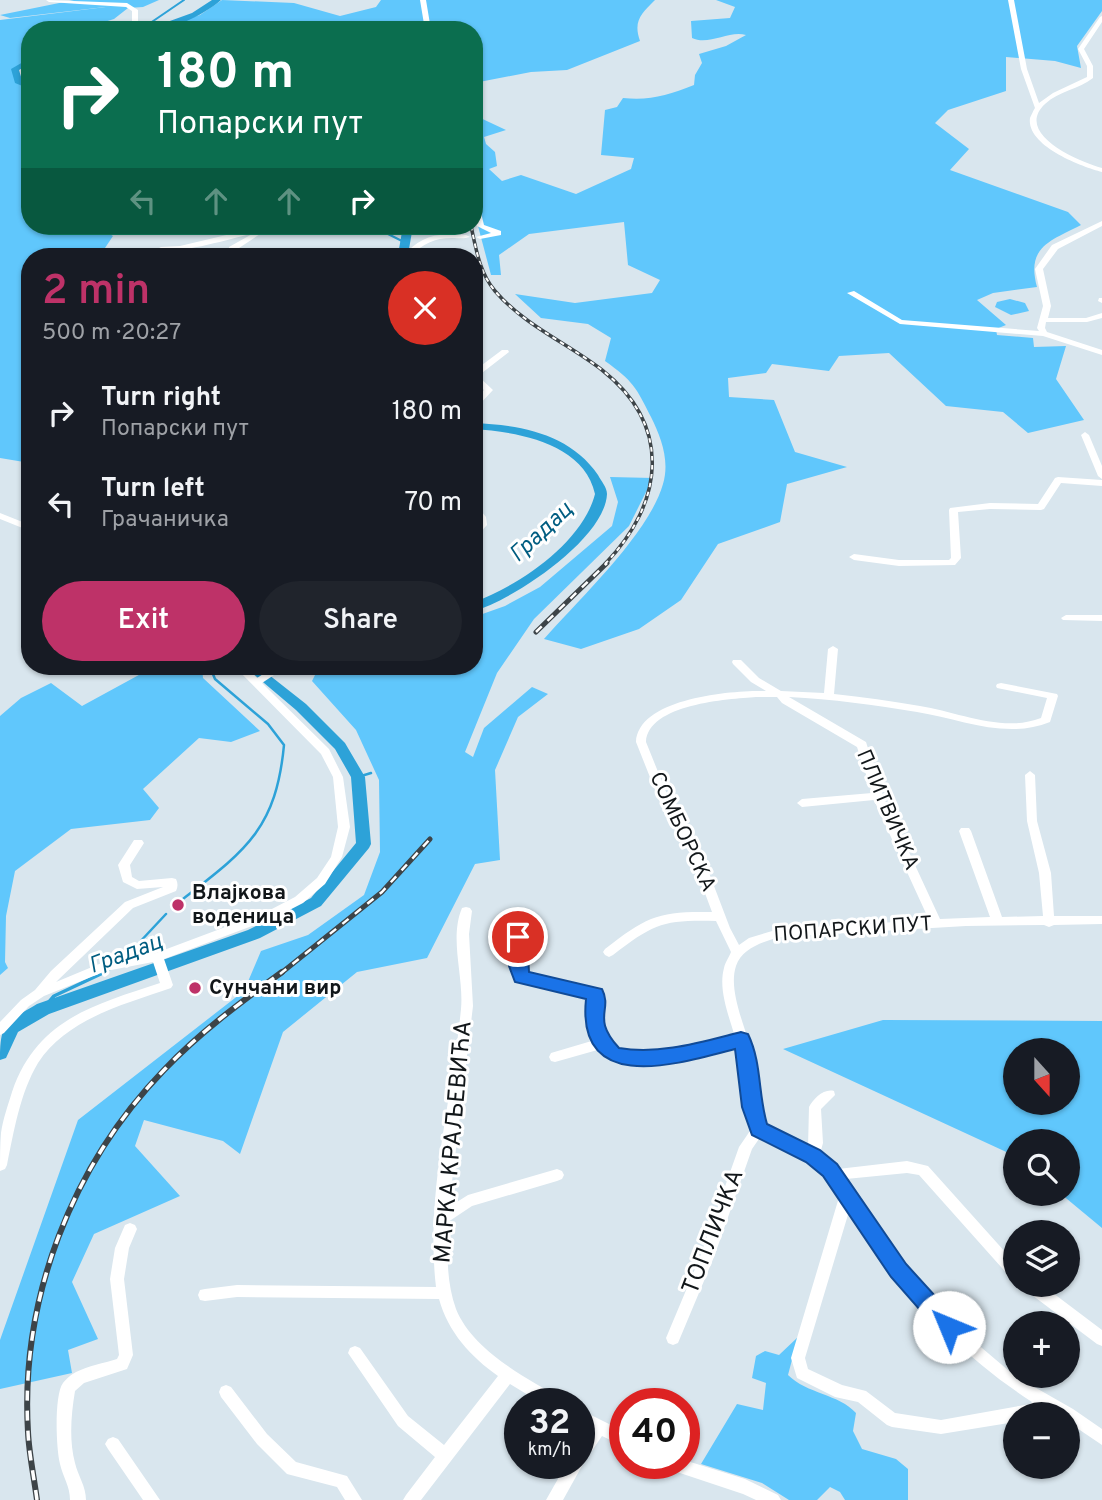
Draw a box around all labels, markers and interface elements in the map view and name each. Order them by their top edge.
text: 180 m [157,44,294,106]
icon: right [42,49,133,140]
text: Попарски пут [157,105,363,145]
icon: left [124,182,162,220]
icon: ahead [197,182,235,220]
icon: ahead [270,182,308,220]
icon: right [343,182,381,220]
text: 2 min [42,266,150,319]
button: close [388,271,462,345]
text: 500 m · 20:27 [42,319,181,348]
text: Turn right [101,382,221,415]
icon: right [42,394,80,432]
text: 180 m [392,396,462,429]
text: Попарски пут [101,415,249,444]
text: Turn left [101,473,205,506]
icon: left [42,485,80,523]
text: 70 m [404,487,462,520]
water label: Градац [504,496,580,570]
text: Грачаничка [101,506,229,535]
button: Exit [42,581,245,661]
button: Share [259,581,462,661]
street label: ПЛИТВИЧКА [849,746,925,874]
street label: СОМБОРСКА [642,768,722,896]
place label: Влајкова воденица [192,880,294,931]
marker: Влајкова воденица [170,897,186,913]
pin [488,907,548,967]
street label: ПОПАРСКИ ПУТ [773,911,933,949]
icon: arrive [499,918,537,956]
water label: Градац [85,928,167,982]
place label: Сунчани вир [209,975,341,1002]
marker: Сунчани вир [187,980,203,996]
street label: МАРКА КРАЉЕВИЋА [428,1019,480,1265]
north arrow [1003,1038,1080,1115]
map controls [1003,1038,1080,1479]
button: search [1003,1129,1080,1206]
street label: ТОПЛИЧКА [676,1165,752,1299]
button: layers [1003,1220,1080,1297]
position arrow [912,1290,986,1364]
button: + [1003,1311,1080,1388]
speed limit sign: 40 [609,1388,700,1479]
text: 32 [529,1402,570,1446]
button: − [1003,1402,1080,1479]
text: km/h [528,1439,571,1462]

